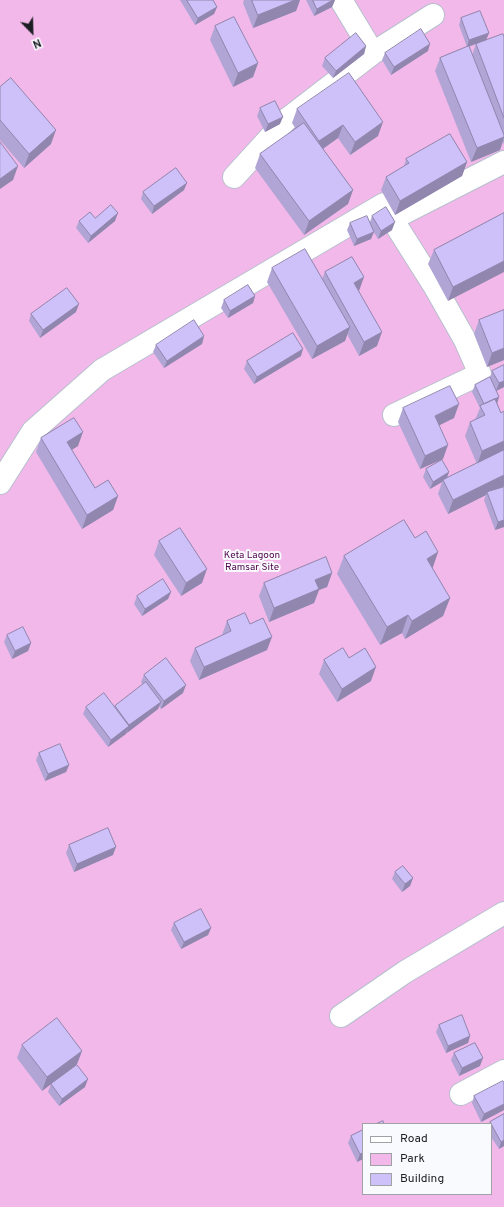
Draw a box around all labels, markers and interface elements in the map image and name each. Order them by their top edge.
north arrow [12,12,52,52]
text: N [30,35,43,51]
park label: Keta Lagoon Ramsar Site [224,550,280,574]
legend [362,1123,492,1195]
text: Road [400,1131,428,1147]
text: Park [400,1151,425,1167]
text: Building [400,1171,444,1187]

